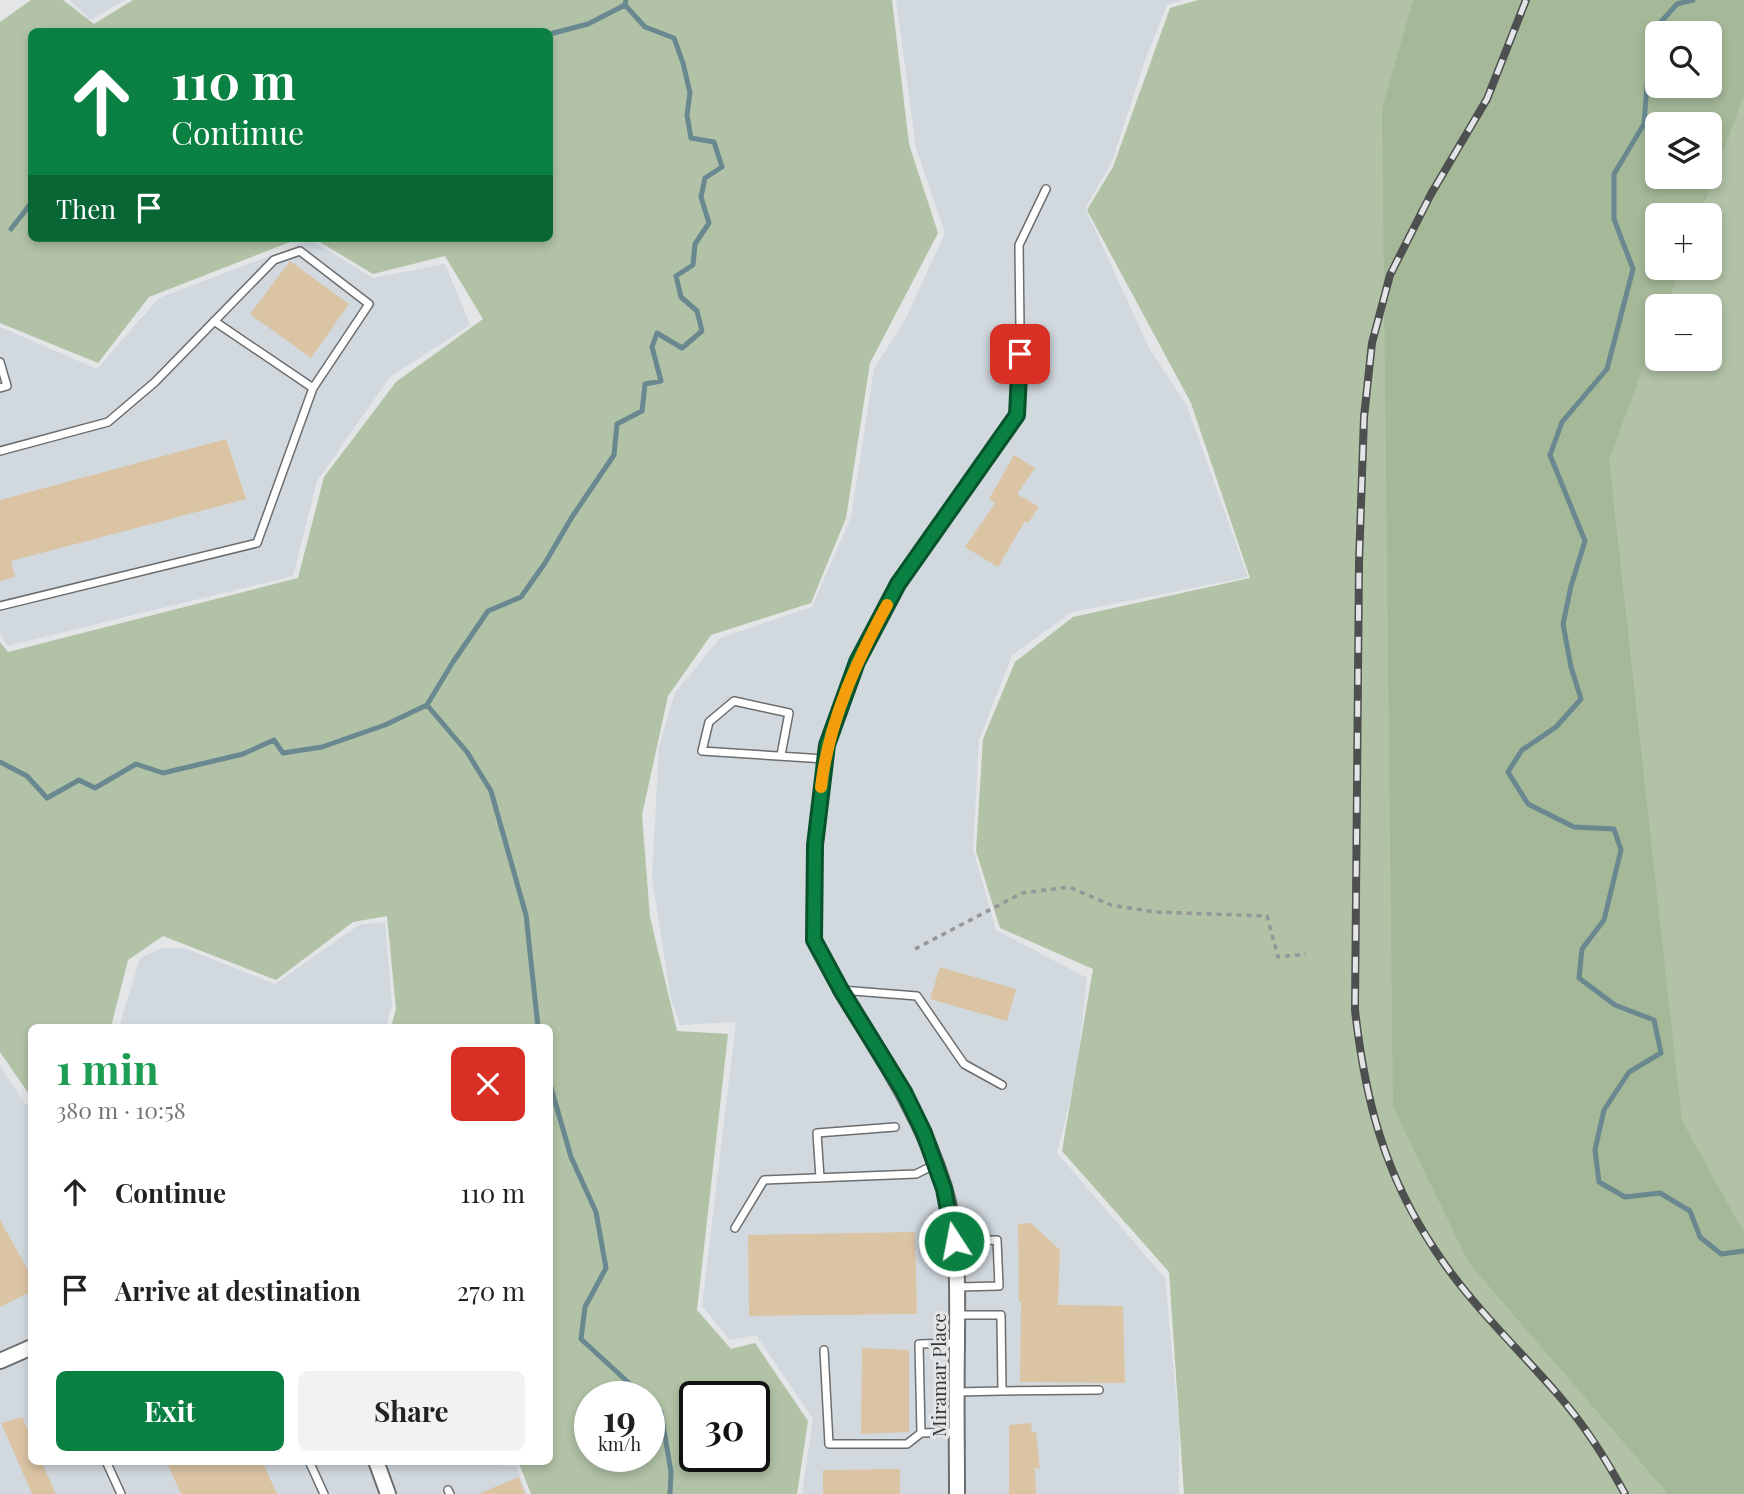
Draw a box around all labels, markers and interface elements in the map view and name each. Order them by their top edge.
map controls [1645,21,1722,371]
button: search [1645,21,1722,98]
text: 110 m [171,47,296,112]
icon: ahead [56,56,147,147]
text: Continue [171,110,304,153]
button: layers [1645,112,1722,189]
icon: arrive [130,189,168,227]
text: Then [56,191,116,226]
button: + [1645,203,1722,280]
button: − [1645,294,1722,371]
pin [990,324,1050,384]
icon: arrive [1001,335,1039,373]
text: 1 min [56,1040,159,1096]
button: close [451,1047,525,1121]
text: 380 m · 10:58 [56,1094,186,1125]
icon: ahead [56,1173,94,1211]
text: Continue [115,1175,226,1210]
text: 110 m [461,1175,525,1210]
position arrow [917,1204,991,1278]
icon: arrive [56,1271,94,1309]
text: Arrive at destination [115,1273,361,1308]
text: 270 m [457,1273,525,1308]
street label: Miramar Place [925,1313,951,1437]
button: Exit [56,1371,284,1451]
button: Share [298,1371,525,1451]
speed limit sign: 30 [679,1381,770,1472]
text: 19 [603,1394,636,1441]
text: km/h [598,1432,641,1456]

